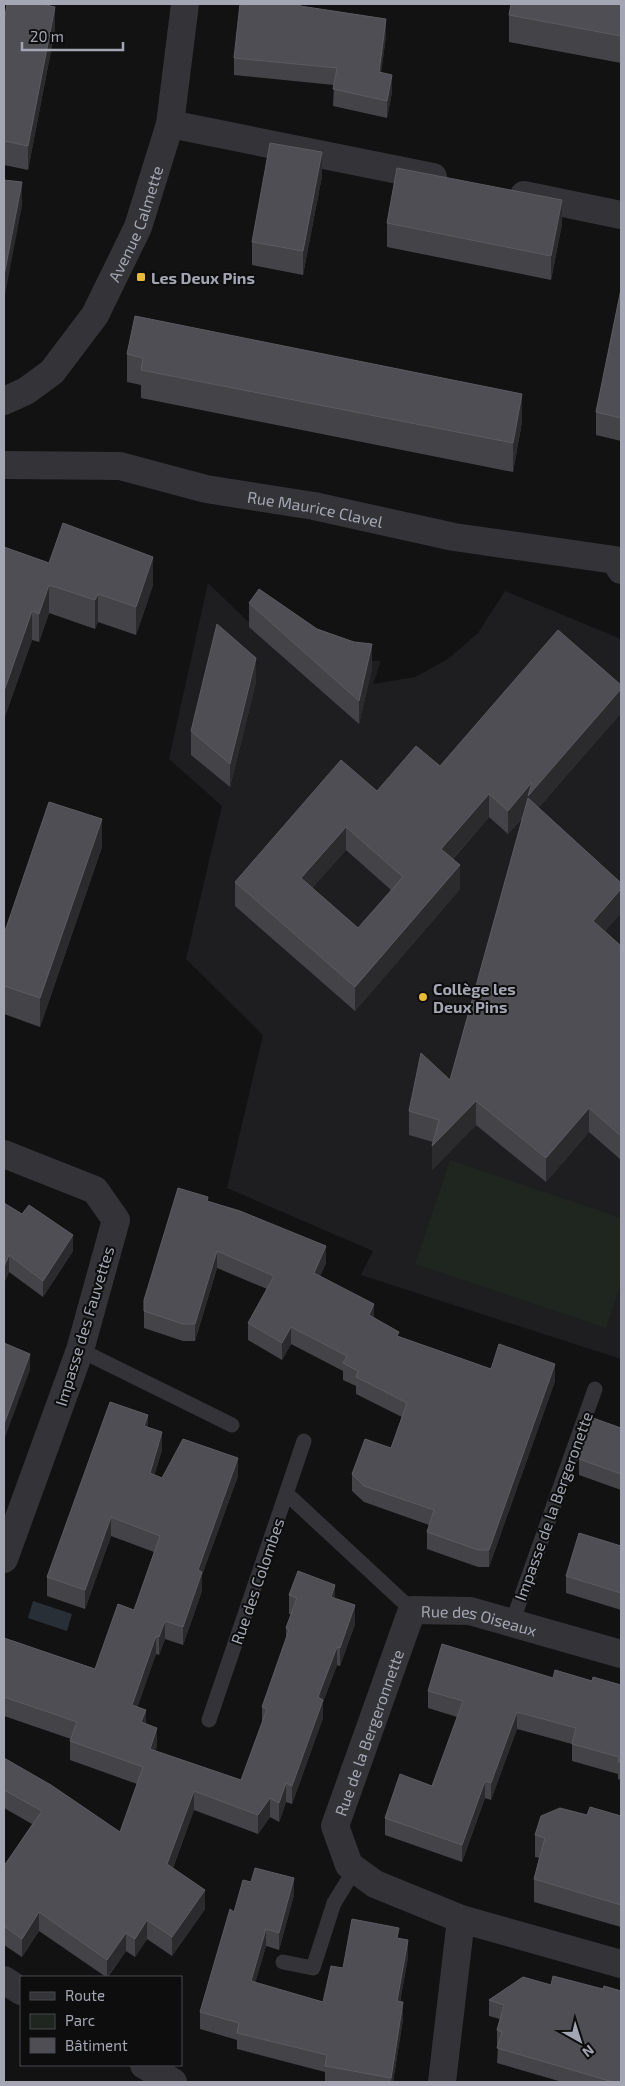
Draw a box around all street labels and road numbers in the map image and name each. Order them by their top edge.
street label: Avenue Calmette [103,163,166,285]
street label: Rue Maurice Clavel [246,486,385,531]
street label: Impasse des Fauvettes [51,1244,117,1408]
street label: Impasse de la Bergeronette [510,1409,596,1603]
street label: Rue des Colombes [226,1515,288,1647]
street label: Rue des Oiseaux [421,1601,540,1639]
street label: Rue de la Bergeronnette [330,1647,407,1818]

